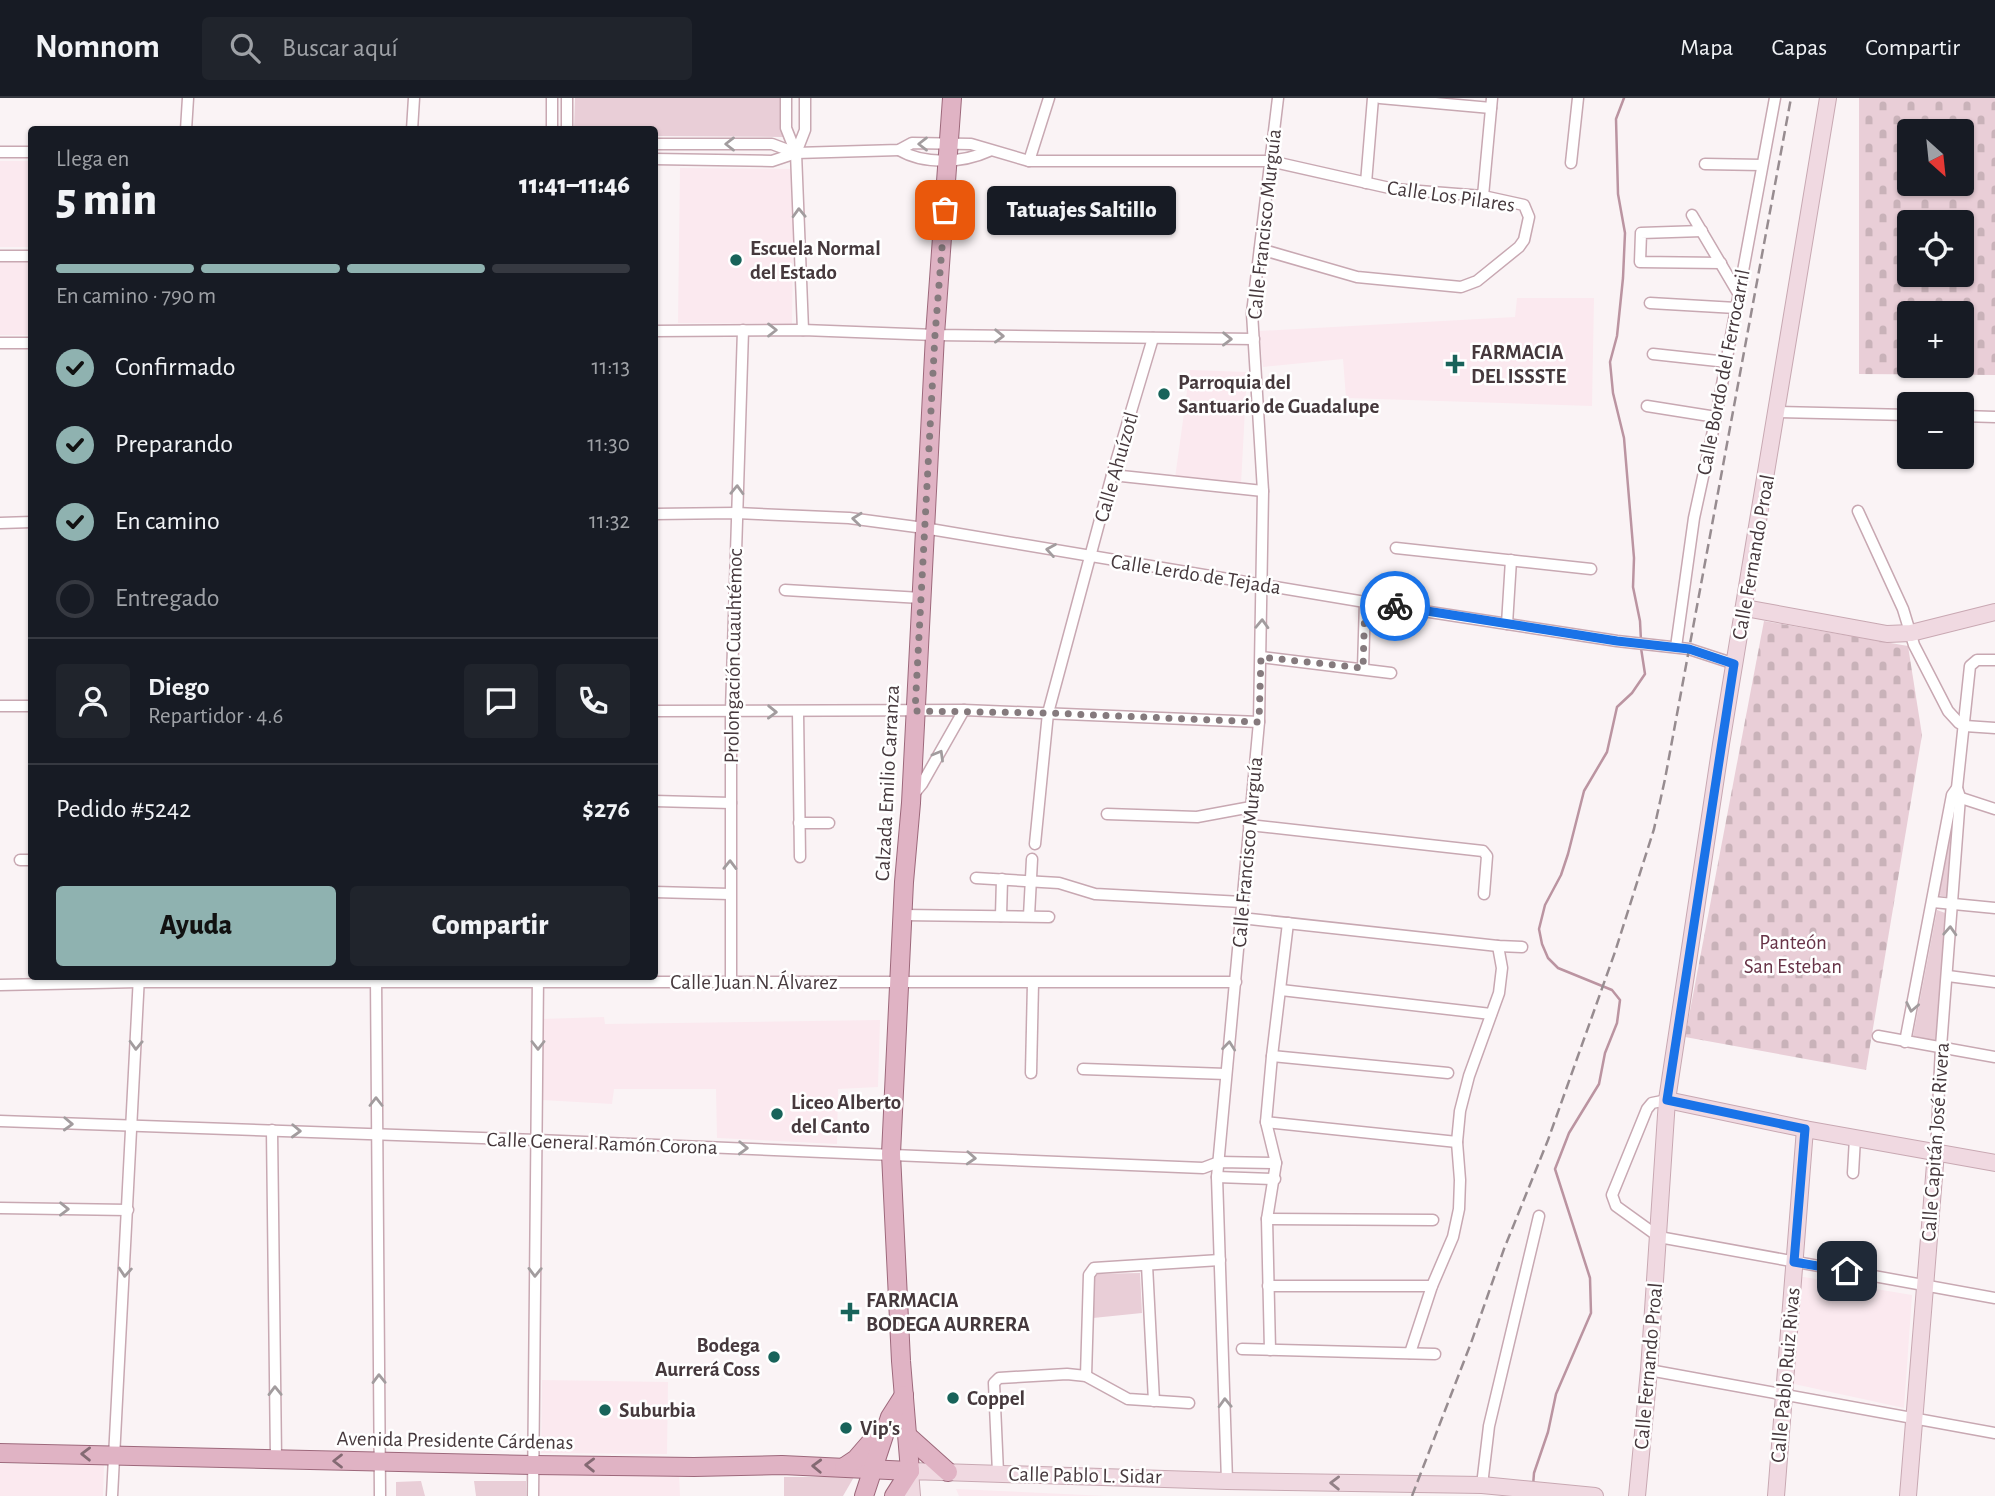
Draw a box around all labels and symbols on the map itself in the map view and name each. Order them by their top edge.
north arrow [1897,119,1974,196]
street label: Calle Francisco Murguía [1244,128,1285,320]
one-way arrow [724,136,734,152]
one-way arrow [917,136,928,151]
street label: Calle Los Pilares [1386,177,1516,216]
pin [915,180,975,240]
callout: Tatuajes Saltillo [987,186,1176,234]
one-way arrow [791,207,807,218]
place label: Escuela Normal del Estado [750,238,881,283]
marker: Escuela Normal del Estado [728,252,744,268]
street label: Calle Bordo del Ferrocarril [1693,267,1754,477]
one-way arrow [767,322,777,338]
one-way arrow [994,328,1005,344]
one-way arrow [1222,331,1232,347]
place label: FARMACIA DEL ISSSTE [1471,342,1566,387]
marker: FARMACIA DEL ISSSTE [1445,354,1465,374]
place label: Parroquia del Santuario de Guadalupe [1178,372,1379,417]
marker: Parroquia del Santuario de Guadalupe [1156,386,1172,402]
street label: Calle Ahuízotl [1091,410,1142,525]
street label: Calle Fernando Proal [1729,473,1778,641]
one-way arrow [729,484,745,495]
one-way arrow [851,512,862,527]
one-way arrow [1045,543,1057,558]
street label: Prolongación Cuauhtémoc [721,548,746,764]
street label: Calle Lerdo de Tejada [1109,551,1283,598]
courier [1360,571,1430,641]
one-way arrow [1254,618,1270,628]
street label: Calzada Emilio Carranza [872,684,903,882]
one-way arrow [767,704,777,720]
one-way arrow [931,749,944,762]
street label: Calle Francisco Murguía [1229,756,1266,948]
one-way arrow [723,859,738,870]
one-way arrow [1943,925,1958,936]
park label: Panteón San Esteban [1744,932,1842,977]
street label: Calle Juan N. Álvarez [670,970,838,993]
one-way arrow [1906,1001,1921,1013]
one-way arrow [128,1039,143,1050]
one-way arrow [530,1040,546,1050]
one-way arrow [1221,1040,1236,1051]
street label: Calle Capitán José Rivera [1918,1041,1953,1242]
place label: Liceo Alberto del Canto [791,1092,901,1137]
one-way arrow [368,1097,384,1107]
marker: Liceo Alberto del Canto [769,1106,785,1122]
one-way arrow [63,1117,74,1132]
one-way arrow [290,1124,301,1139]
street label: Calle General Ramón Corona [486,1129,718,1158]
one-way arrow [738,1141,749,1156]
one-way arrow [965,1150,976,1165]
one-way arrow [59,1201,70,1217]
pin [1817,1241,1877,1301]
one-way arrow [117,1267,132,1278]
one-way arrow [527,1267,543,1278]
street label: Calle Fernando Proal [1631,1282,1666,1450]
street label: Calle Pablo Ruiz Rivas [1767,1287,1804,1464]
place label: FARMACIA BODEGA AURRERA [866,1290,1030,1335]
marker: FARMACIA BODEGA AURRERA [840,1302,860,1322]
place label: Bodega Aurrerá Coss [655,1335,760,1380]
marker: Bodega Aurrerá Coss [766,1349,782,1365]
one-way arrow [371,1373,387,1384]
one-way arrow [267,1385,283,1396]
place label: Coppel [967,1388,1025,1409]
marker: Coppel [945,1390,961,1406]
one-way arrow [1217,1397,1232,1408]
place label: Suburbia [619,1400,696,1421]
marker: Suburbia [597,1402,613,1418]
place label: Vip's [860,1418,900,1439]
marker: Vip's [838,1420,854,1436]
street label: Avenida Presidente Cárdenas [336,1428,574,1453]
one-way arrow [80,1447,91,1462]
one-way arrow [332,1453,343,1469]
one-way arrow [584,1458,595,1473]
one-way arrow [811,1459,822,1474]
street label: Calle Pablo L. Sidar [1008,1464,1162,1487]
one-way arrow [1329,1475,1340,1491]

